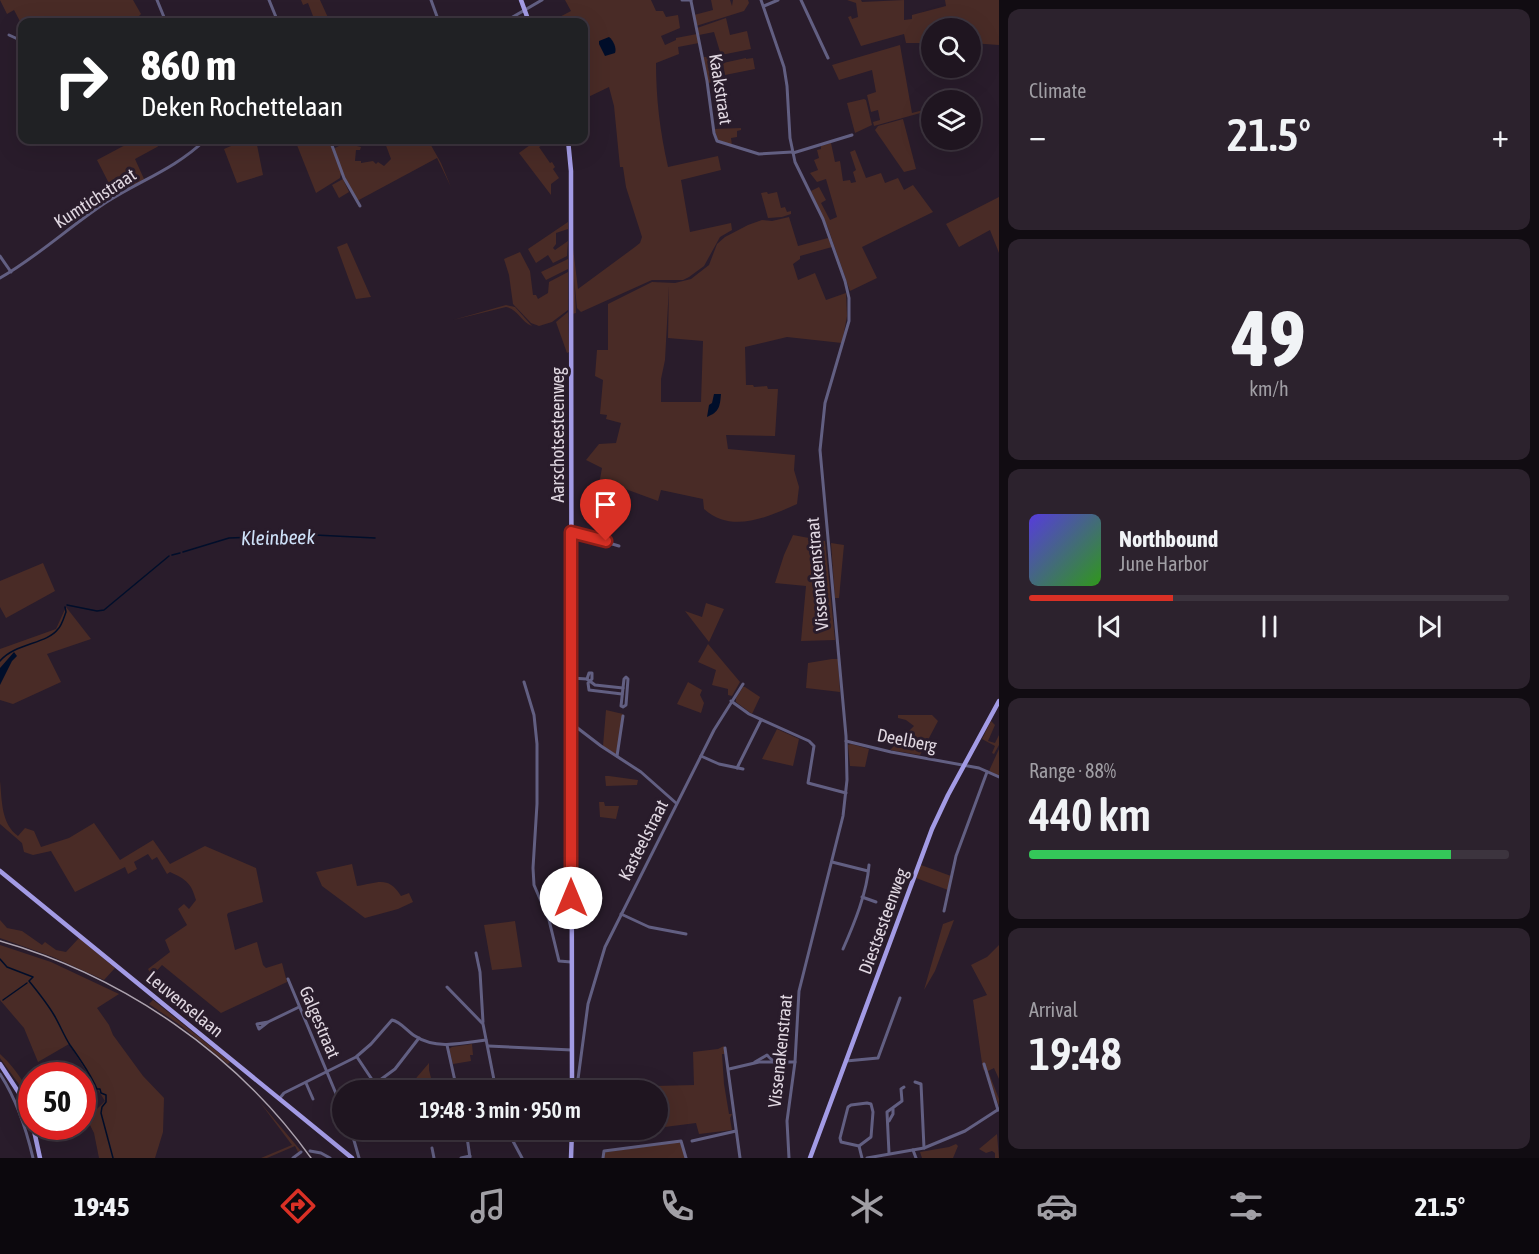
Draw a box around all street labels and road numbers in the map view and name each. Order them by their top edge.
street label: Kaakstraat [705,52,737,126]
street label: Kumtichstraat [50,164,140,232]
street label: Aarschotsesteenweg [547,367,568,503]
street label: Vissenakenstraat [802,516,832,632]
street label: Deelberg [875,724,939,756]
street label: Kasteelstraat [614,796,672,884]
street label: Diestsesteenweg [854,865,912,977]
street label: Leuvenselaan [142,967,228,1041]
street label: Galgestraat [295,983,345,1061]
street label: Vissenakenstraat [764,993,796,1109]

